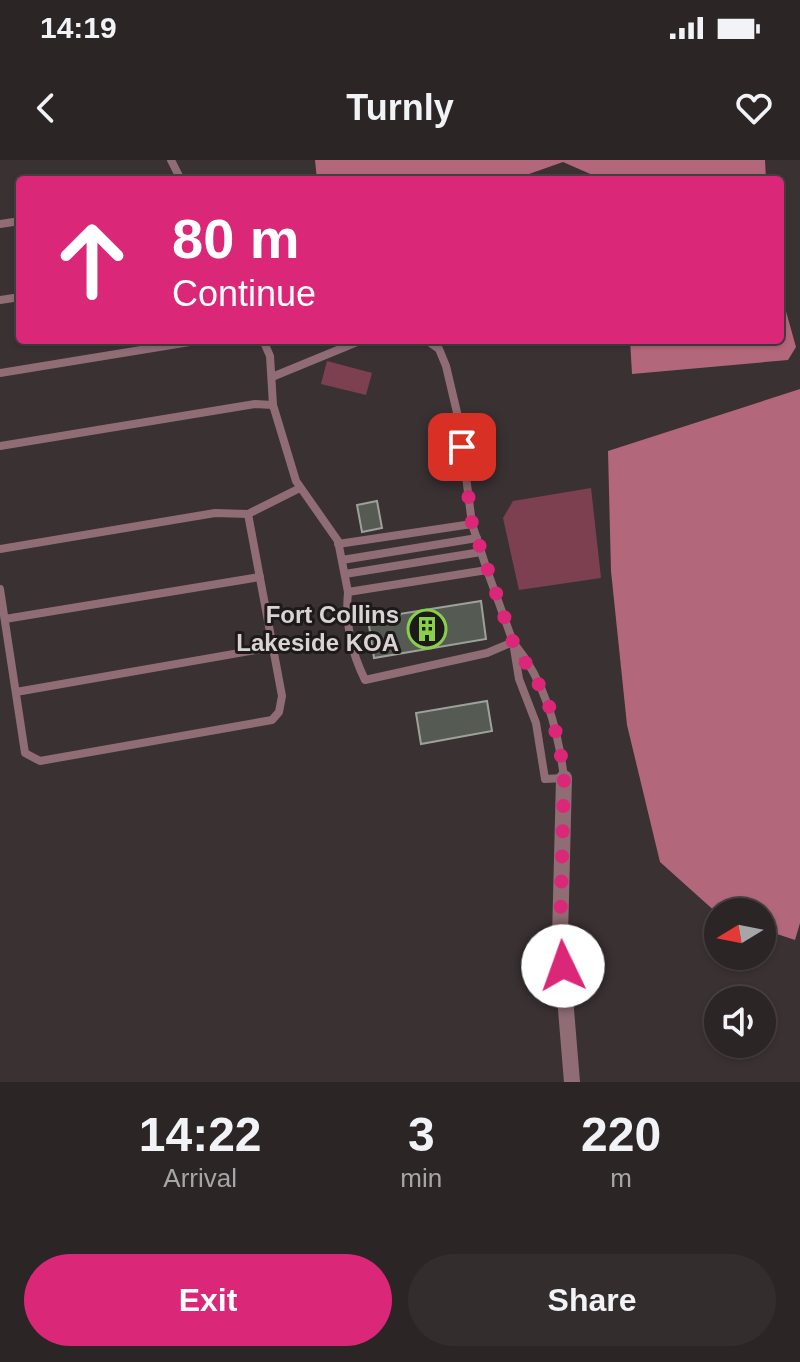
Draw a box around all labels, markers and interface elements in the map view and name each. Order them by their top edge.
text: 14:19 [40,11,117,44]
icon: back [24,86,68,130]
icon: heart [732,86,776,130]
text: Turnly [346,87,454,128]
text: 80 m [172,207,300,270]
icon: ahead [40,208,144,312]
text: Continue [172,273,316,314]
pin [428,413,496,481]
icon: arrive [440,425,484,469]
place label: Fort Collins Lakeside KOA [236,601,399,656]
building icon: Fort Collins Lakeside KOA [406,608,448,650]
north arrow [704,898,776,970]
map controls [704,898,776,1058]
position arrow [521,924,605,1008]
button: sound [704,986,776,1058]
text: 14:22 [139,1108,262,1161]
text: 3 [408,1108,435,1161]
text: 220 [581,1108,661,1161]
text: Arrival [163,1163,237,1193]
text: min [400,1163,442,1193]
text: m [610,1163,632,1193]
button: Exit [24,1254,392,1346]
button: Share [408,1254,776,1346]

